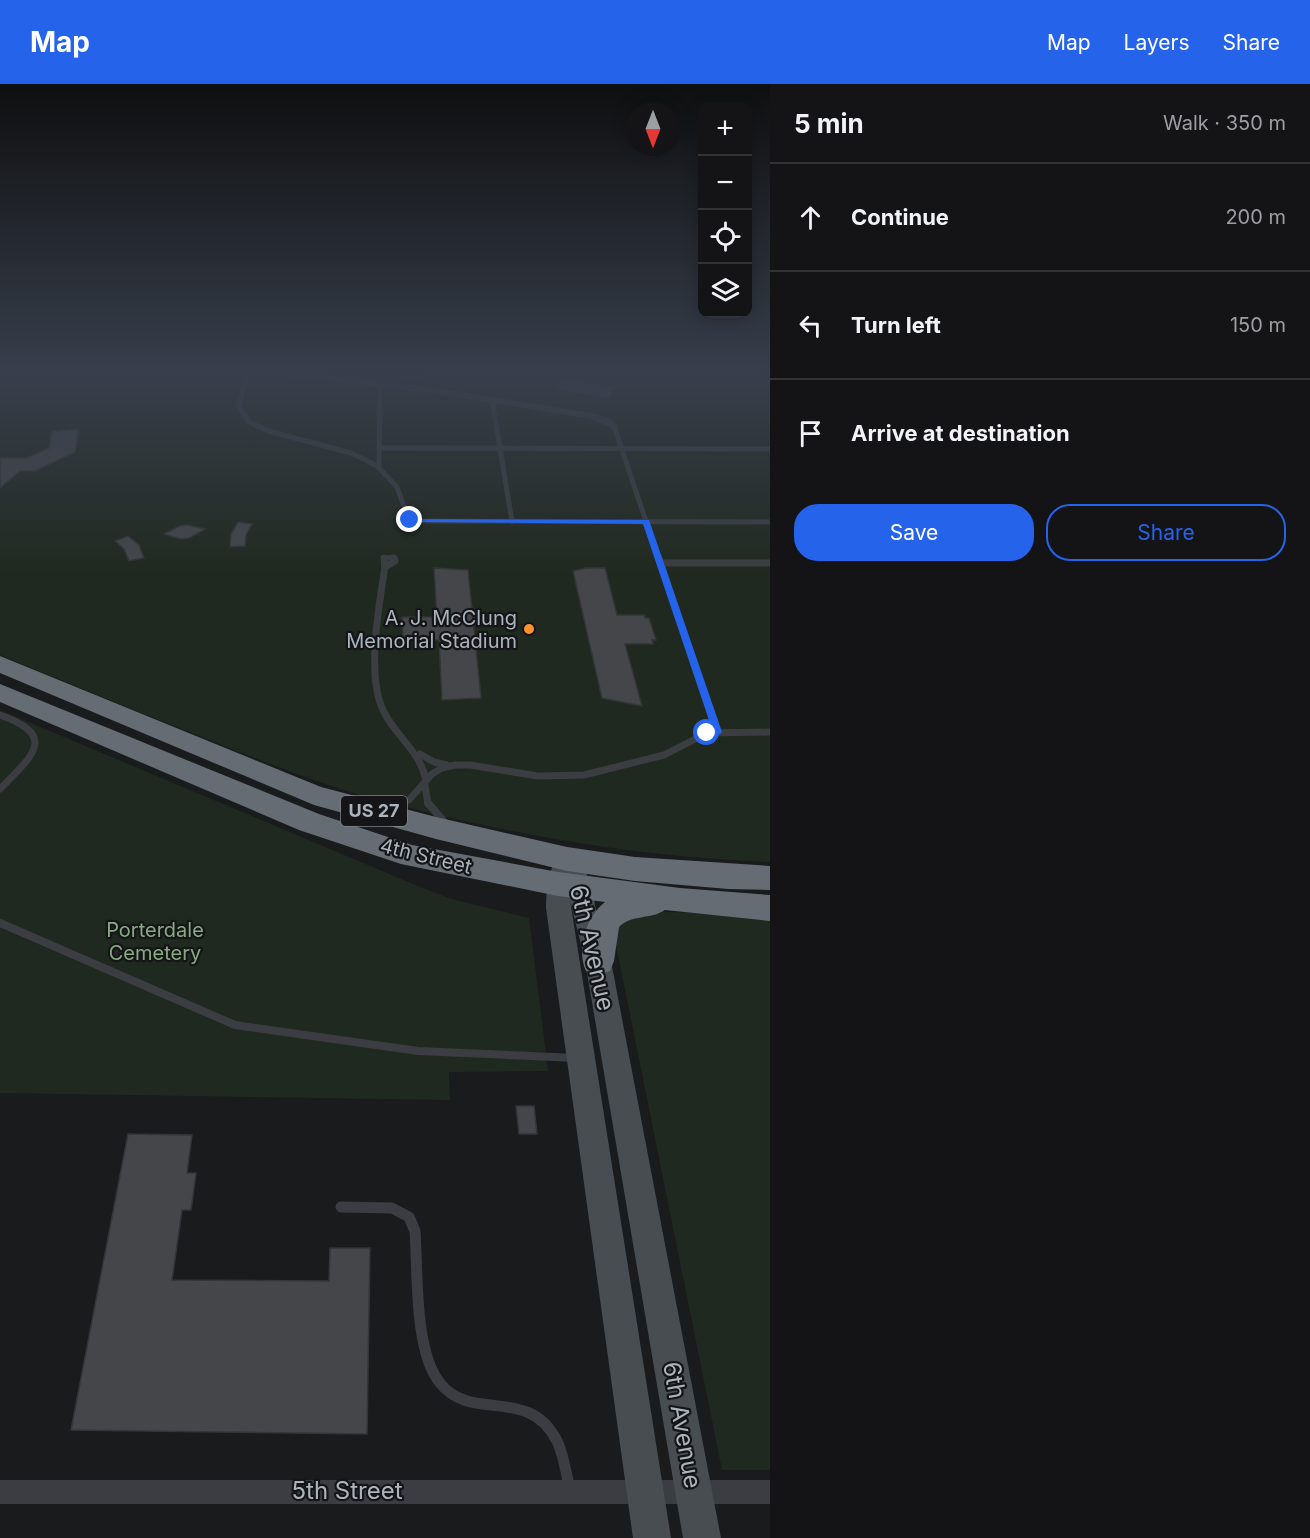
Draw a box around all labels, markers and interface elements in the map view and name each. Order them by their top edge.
text: Map [30,25,90,59]
text: Map [1047,30,1091,55]
text: Layers [1124,30,1190,55]
text: Share [1223,30,1280,55]
north arrow [626,102,680,156]
map controls [698,102,752,318]
button: + [698,102,752,156]
text: 5 min [794,108,864,139]
text: Walk · 350 m [1163,111,1286,135]
button: − [698,156,752,210]
icon: ahead [794,201,827,234]
text: Continue [851,204,949,230]
text: 200 m [1225,205,1286,229]
button: locate [698,210,752,264]
button: layers [698,264,752,318]
icon: left [794,309,827,342]
text: Turn left [851,312,941,338]
text: 150 m [1230,313,1286,337]
icon: arrive [794,417,827,450]
text: Arrive at destination [851,420,1070,446]
button: Save [794,504,1034,561]
button: Share [1046,504,1286,561]
route end [396,506,422,532]
place label: A. J. McClung Memorial Stadium [346,606,517,653]
marker: A. J. McClung Memorial Stadium [522,622,536,636]
route start [693,719,719,745]
road number: US 27 [341,796,407,826]
street label: 4th Street [378,833,475,879]
street label: 6th Avenue [564,882,621,1014]
park label: Porterdale Cemetery [106,918,204,965]
street label: 6th Avenue [657,1359,708,1490]
street label: 5th Street [291,1476,403,1505]

